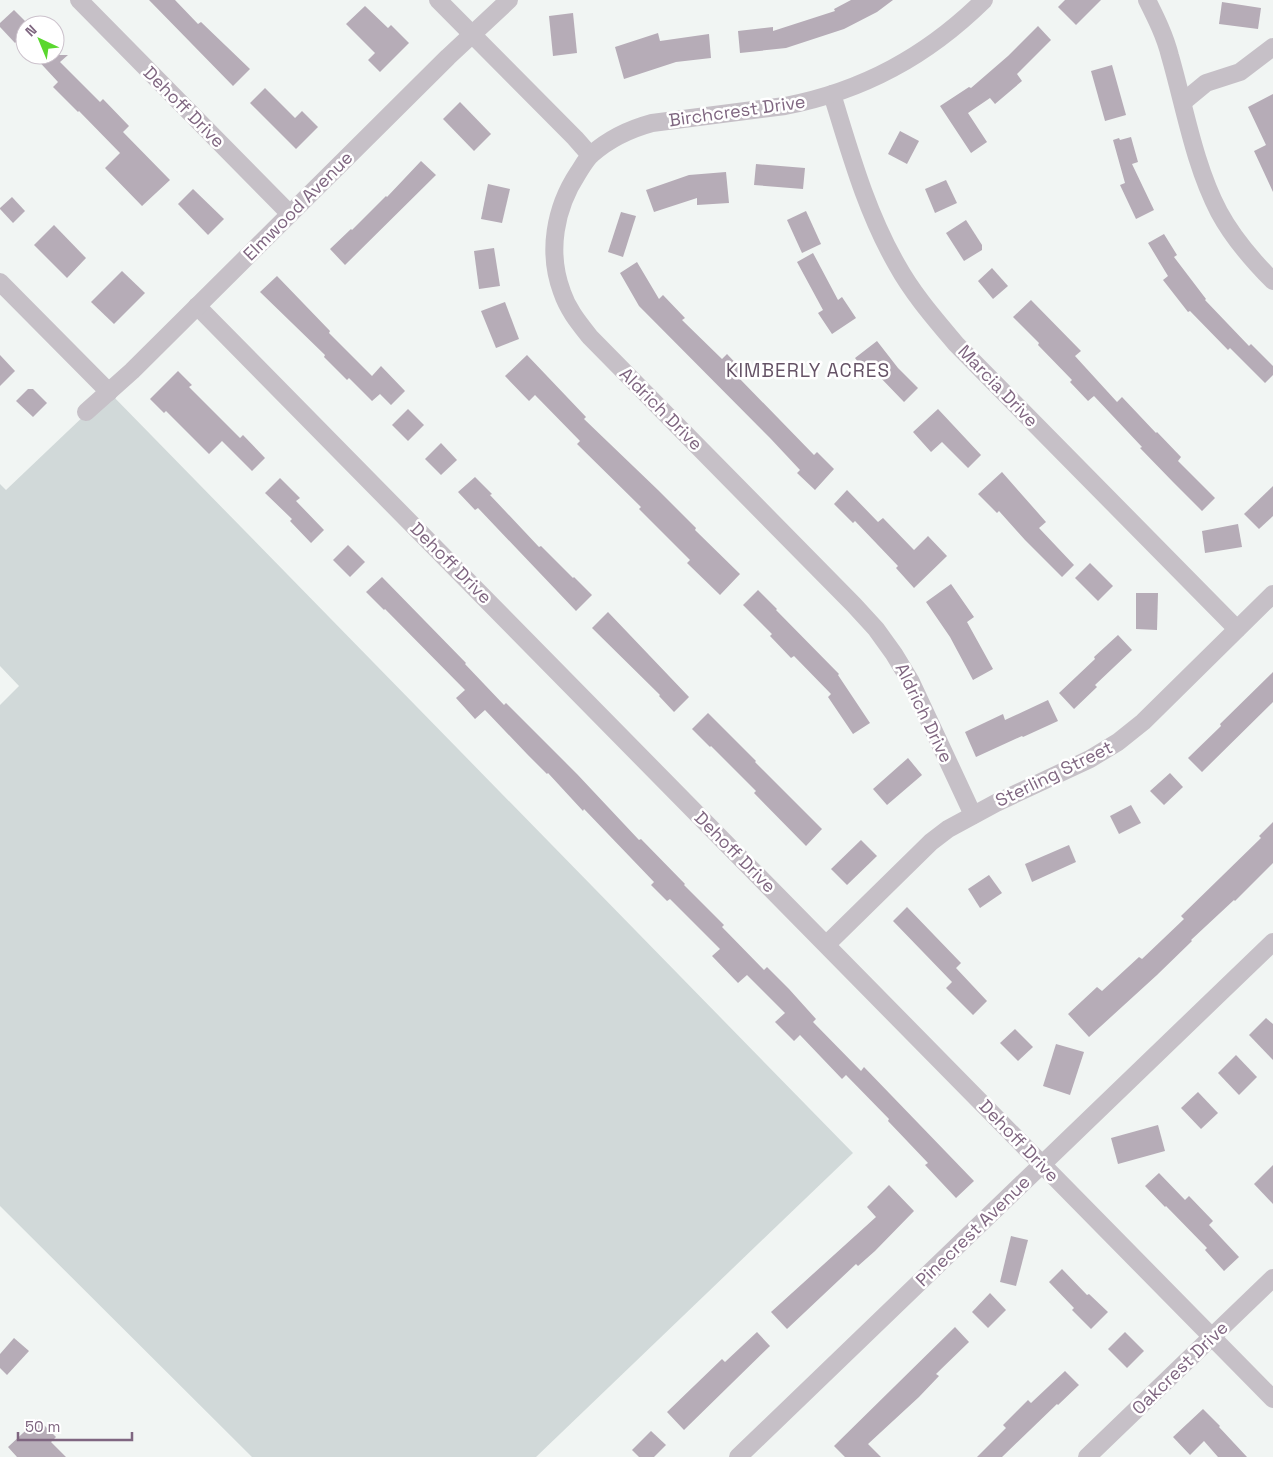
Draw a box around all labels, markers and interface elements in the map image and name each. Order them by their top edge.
north arrow [15,15,65,65]
text: N [21,21,41,40]
street label: Dehoff Drive [139,61,230,152]
street label: Birchcrest Drive [667,90,807,131]
street label: Elmwood Avenue [238,146,357,265]
street label: Marcia Drive [953,340,1043,432]
district label: KIMBERLY ACRES [726,358,890,383]
street label: Aldrich Drive [615,362,708,455]
street label: Dehoff Drive [406,517,497,608]
street label: Aldrich Drive [890,659,958,766]
street label: Sterling Street [991,735,1116,812]
street label: Dehoff Drive [690,806,781,897]
street label: Dehoff Drive [974,1095,1064,1187]
street label: Pinecrest Avenue [911,1170,1035,1291]
street label: Oakcrest Drive [1127,1316,1233,1419]
scale bar [18,1410,131,1442]
text: 50 m [25,1417,60,1436]

